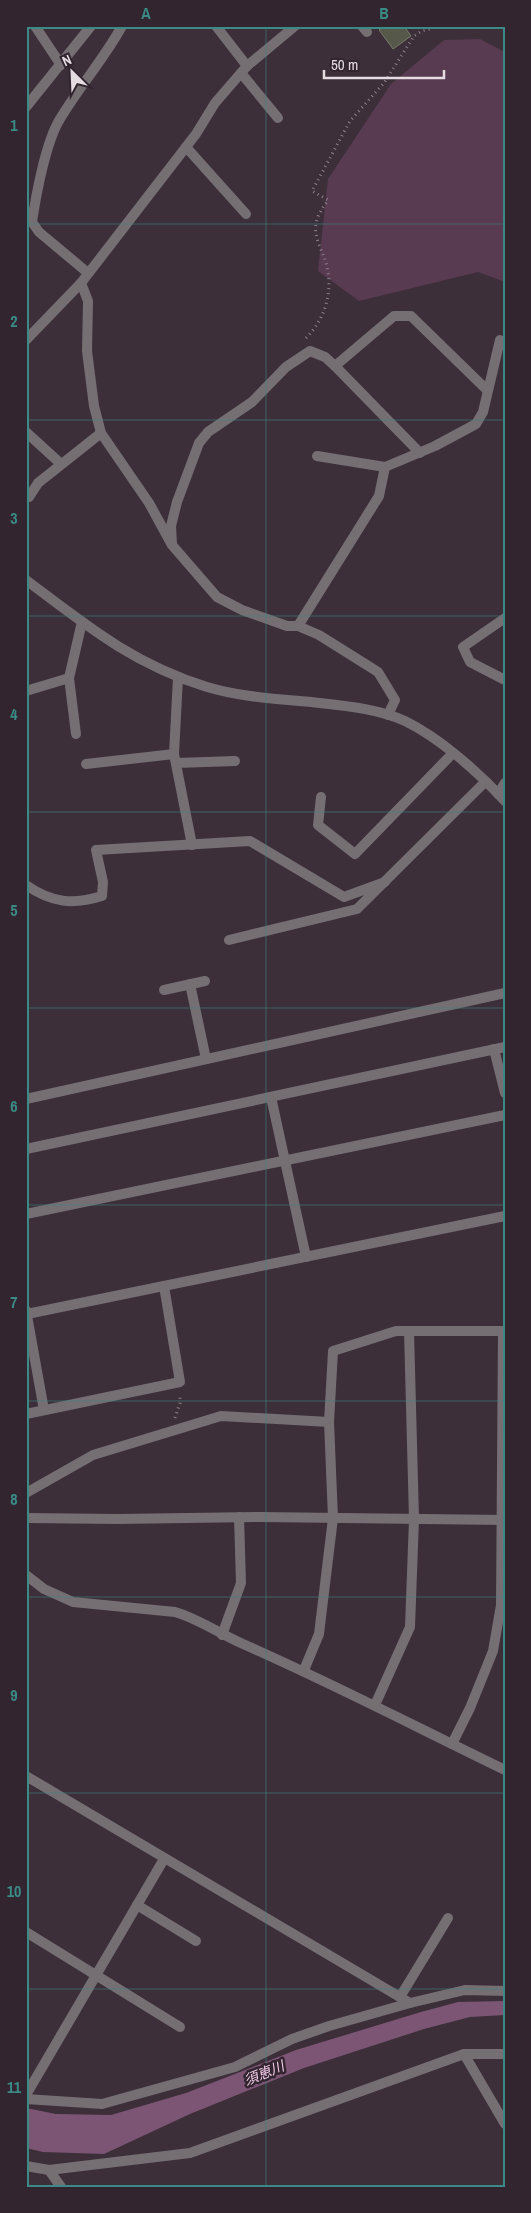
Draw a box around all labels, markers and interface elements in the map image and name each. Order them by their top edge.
text: A [141,2,151,24]
text: B [379,2,389,24]
north arrow [48,48,98,98]
scale bar [324,48,444,80]
text: N [59,50,74,70]
text: 50 m [331,54,358,75]
text: 1 [10,114,18,136]
text: 2 [10,310,18,332]
text: 3 [10,507,18,529]
text: 4 [10,703,18,725]
text: 5 [10,899,18,921]
text: 6 [10,1095,18,1117]
text: 7 [10,1291,18,1313]
text: 8 [10,1488,18,1510]
text: 9 [10,1684,18,1706]
text: 10 [7,1880,21,1902]
water label: 須恵川 [241,2056,289,2089]
text: 11 [7,2076,22,2098]

